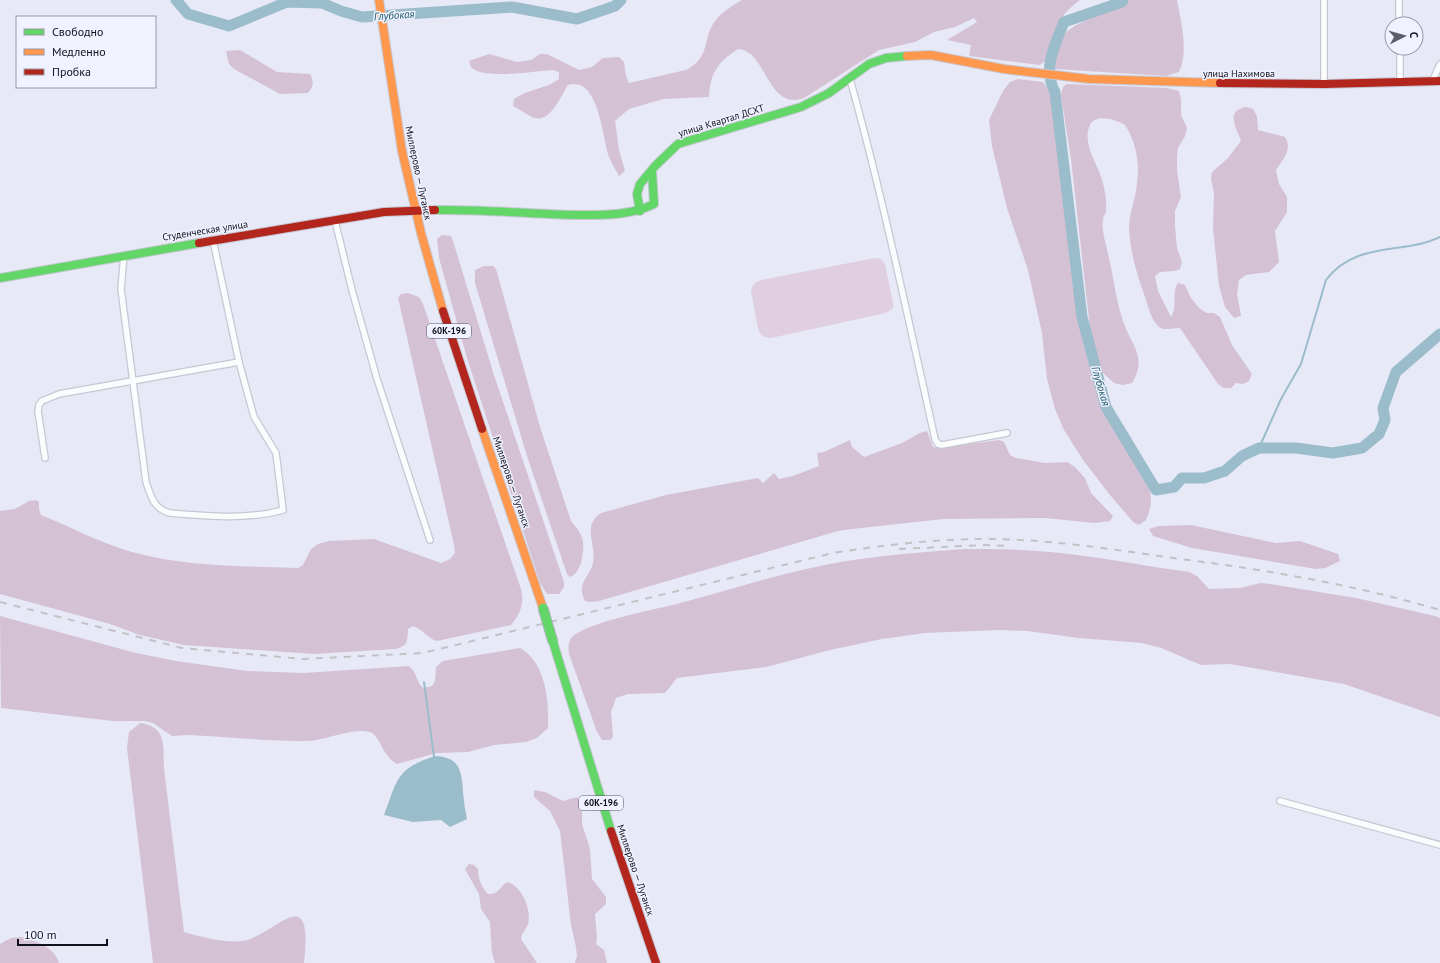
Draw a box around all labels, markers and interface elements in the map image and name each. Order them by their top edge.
water label: Глубокая [373,7,415,23]
legend [16,16,156,88]
north arrow [1384,16,1424,56]
text: Свободно [52,24,103,39]
text: С [1407,31,1421,39]
text: Медленно [52,44,106,59]
text: Пробка [52,64,91,79]
street label: улица Нахимова [1203,67,1275,80]
street label: улица Квартал ДСХТ [677,101,766,140]
street label: Миллерово — Луганск [402,125,435,221]
street label: Студенческая улица [161,217,249,244]
road number: 60К-196 [427,324,471,338]
water label: Глубокая [1089,364,1113,408]
street label: Миллерово — Луганск [490,435,533,530]
road number: 60К-196 [579,796,623,810]
street label: Миллерово — Луганск [614,823,657,918]
scale bar [18,921,107,947]
text: 100 m [24,927,57,942]

